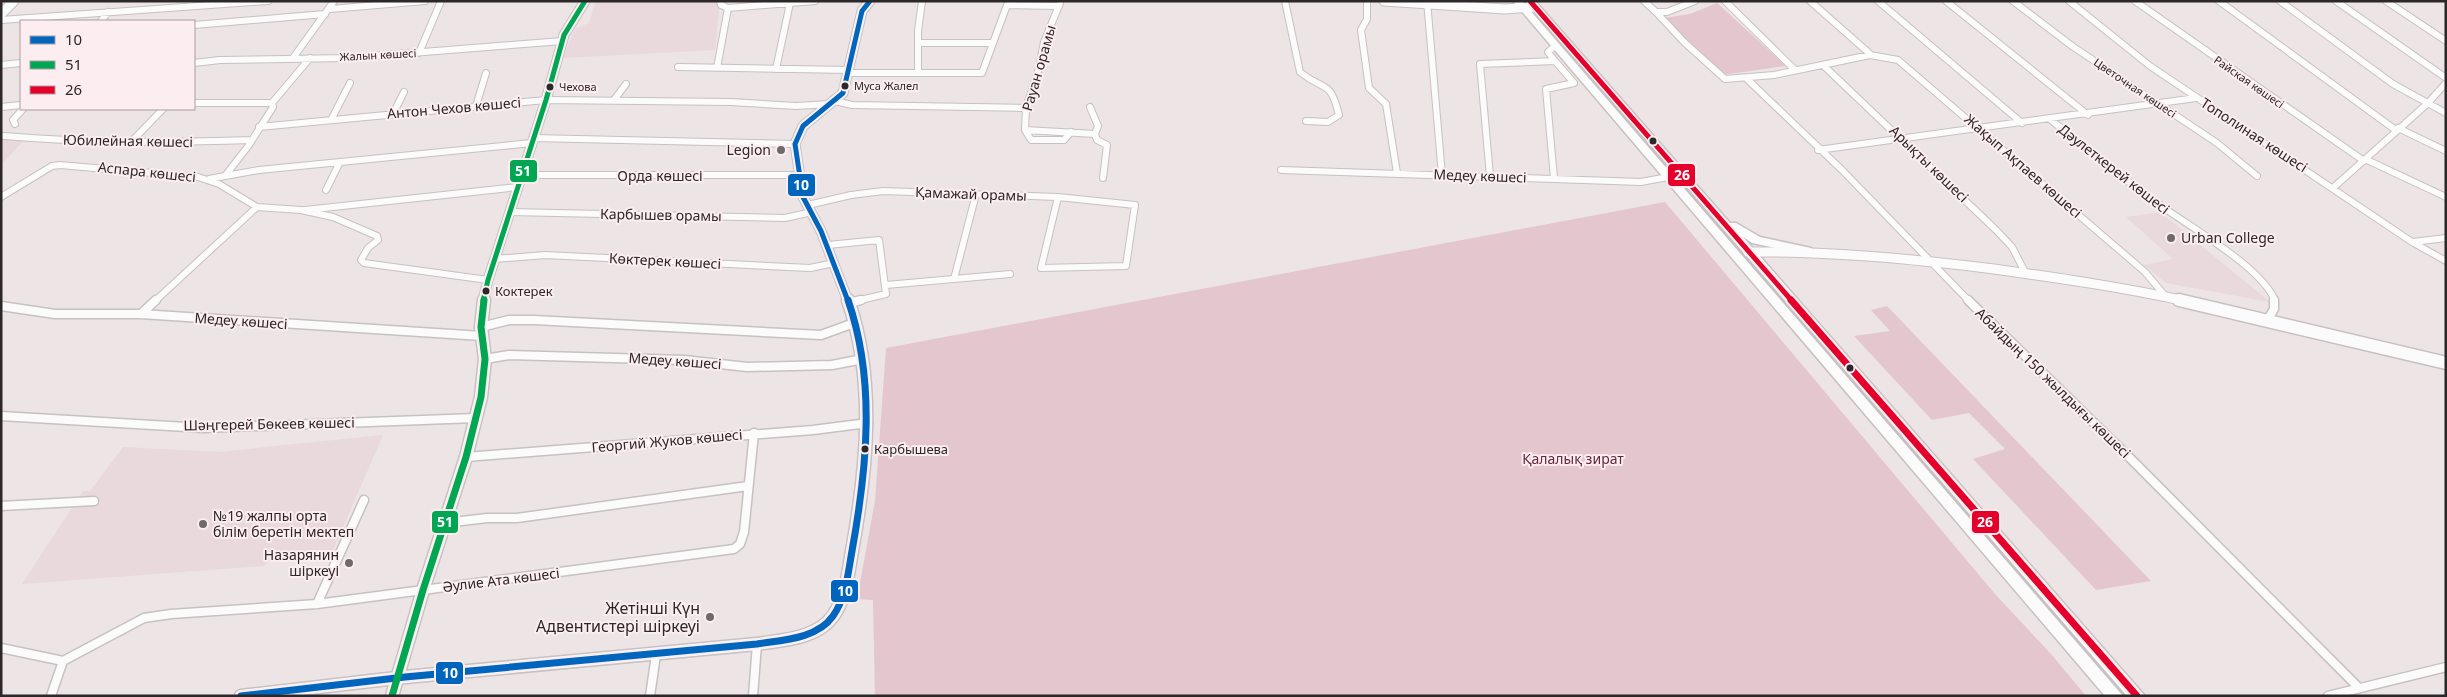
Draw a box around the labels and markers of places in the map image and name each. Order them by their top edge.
place label: Муса Жалел [854,78,919,93]
place label: Чехова [559,79,597,94]
marker: Муса Жалел [840,81,850,91]
marker: Чехова [545,82,555,92]
unlabelled marker [1648,136,1658,146]
place label: Legion [726,140,771,159]
marker: Legion [775,144,787,156]
place label: Urban College [2181,228,2275,247]
marker: Urban College [2165,232,2177,244]
place label: Коктерек [495,282,553,300]
marker: Коктерек [481,286,491,296]
unlabelled marker [1845,363,1855,373]
place label: Карбышева [874,440,948,458]
marker: Карбышева [860,444,870,454]
place label: №19 жалпы орта білім беретін мектеп [213,506,354,541]
marker: №19 жалпы орта білім беретін мектеп [197,518,209,530]
place label: Назарянин шіркеуі [264,545,339,580]
marker: Назарянин шіркеуі [343,557,355,569]
place label: Жетінші Күн Адвентистері шіркеуі [536,597,700,637]
marker: Жетінші Күн Адвентистері шіркеуі [704,611,716,623]

